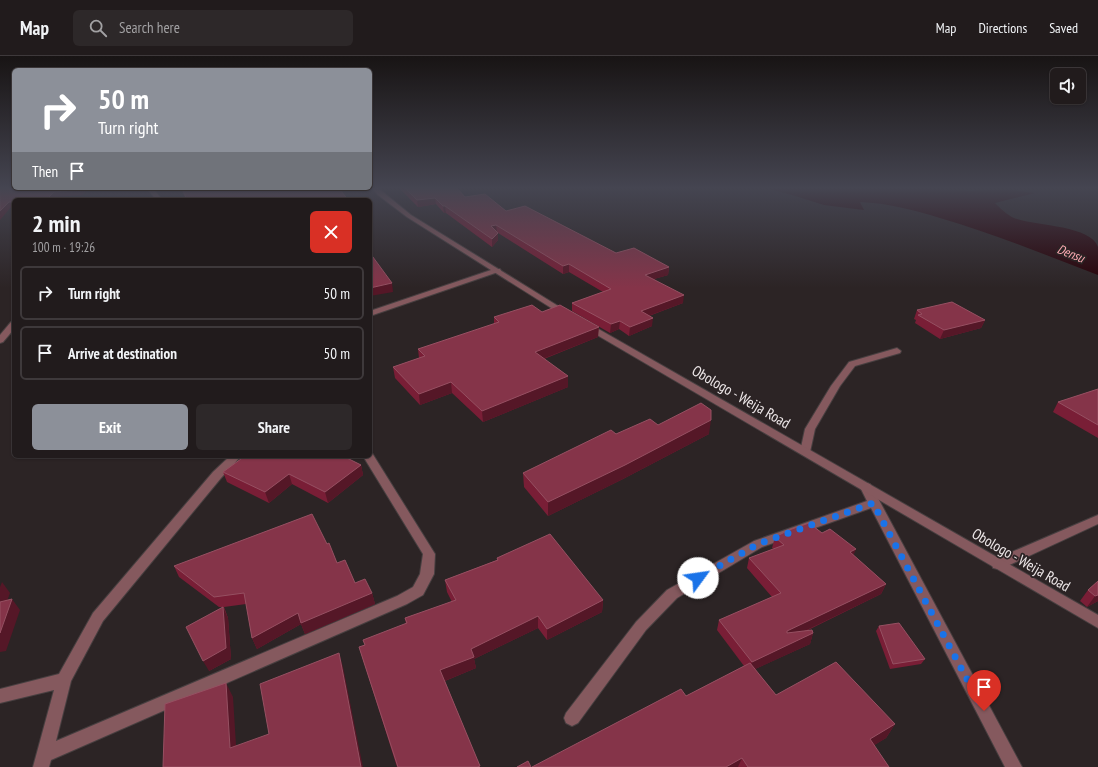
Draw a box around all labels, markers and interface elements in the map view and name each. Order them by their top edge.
search box [73,10,353,46]
text: Map [20,16,49,40]
icon: search [87,17,109,39]
text: Search here [119,18,180,37]
text: Map [936,19,956,37]
text: Directions [978,19,1027,37]
text: Saved [1049,19,1078,37]
map controls [1050,68,1086,104]
button: sound [1050,68,1086,104]
text: 50 m [98,80,149,117]
icon: right [32,84,84,136]
text: Turn right [98,116,158,139]
icon: arrive [66,160,88,182]
text: Then [32,162,58,181]
text: 2 min [32,208,80,239]
button: close [310,211,352,253]
text: 100 m · 19:26 [32,239,95,256]
water label: Densu [1055,240,1088,267]
icon: right [34,282,56,304]
text: Turn right [68,284,120,303]
text: 50 m [324,284,350,303]
icon: arrive [34,342,56,364]
text: Arrive at destination [68,344,177,363]
text: 50 m [324,344,350,363]
street label: Obologo - Weija Road [689,361,794,432]
button: Exit [32,404,188,450]
button: Share [196,404,352,450]
street label: Obologo - Weija Road [969,524,1074,595]
position arrow [677,557,719,599]
pin [967,670,1001,711]
icon: arrive [973,676,995,698]

